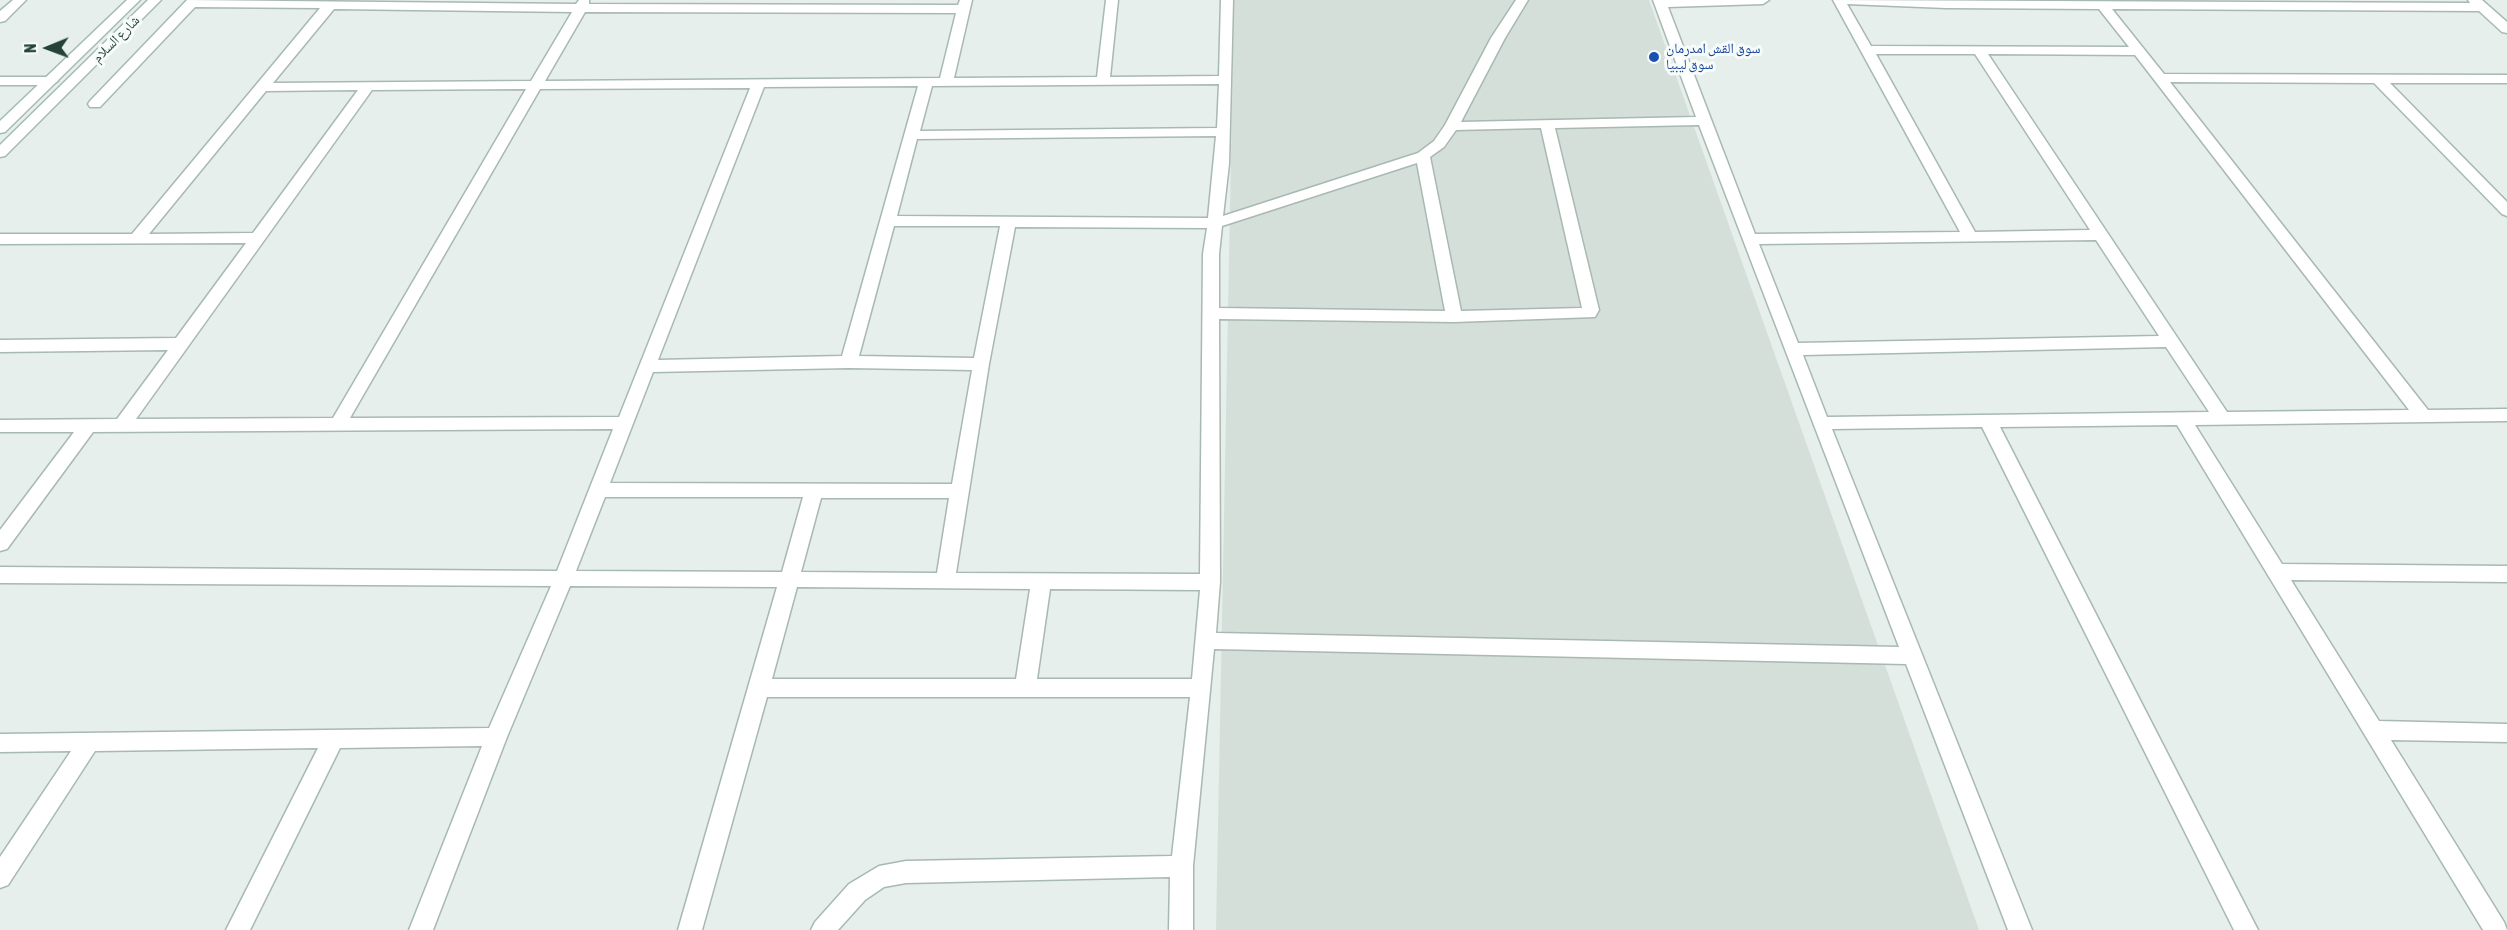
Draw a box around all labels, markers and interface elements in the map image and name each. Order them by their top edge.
street label: شارع السلام [89,12,143,66]
north arrow [18,18,78,78]
place label: سوق القش امدرمان سوق ليبيا [1666,41,1760,74]
text: N [21,43,39,53]
marker: سوق القش امدرمان سوق ليبيا [1647,50,1661,64]

